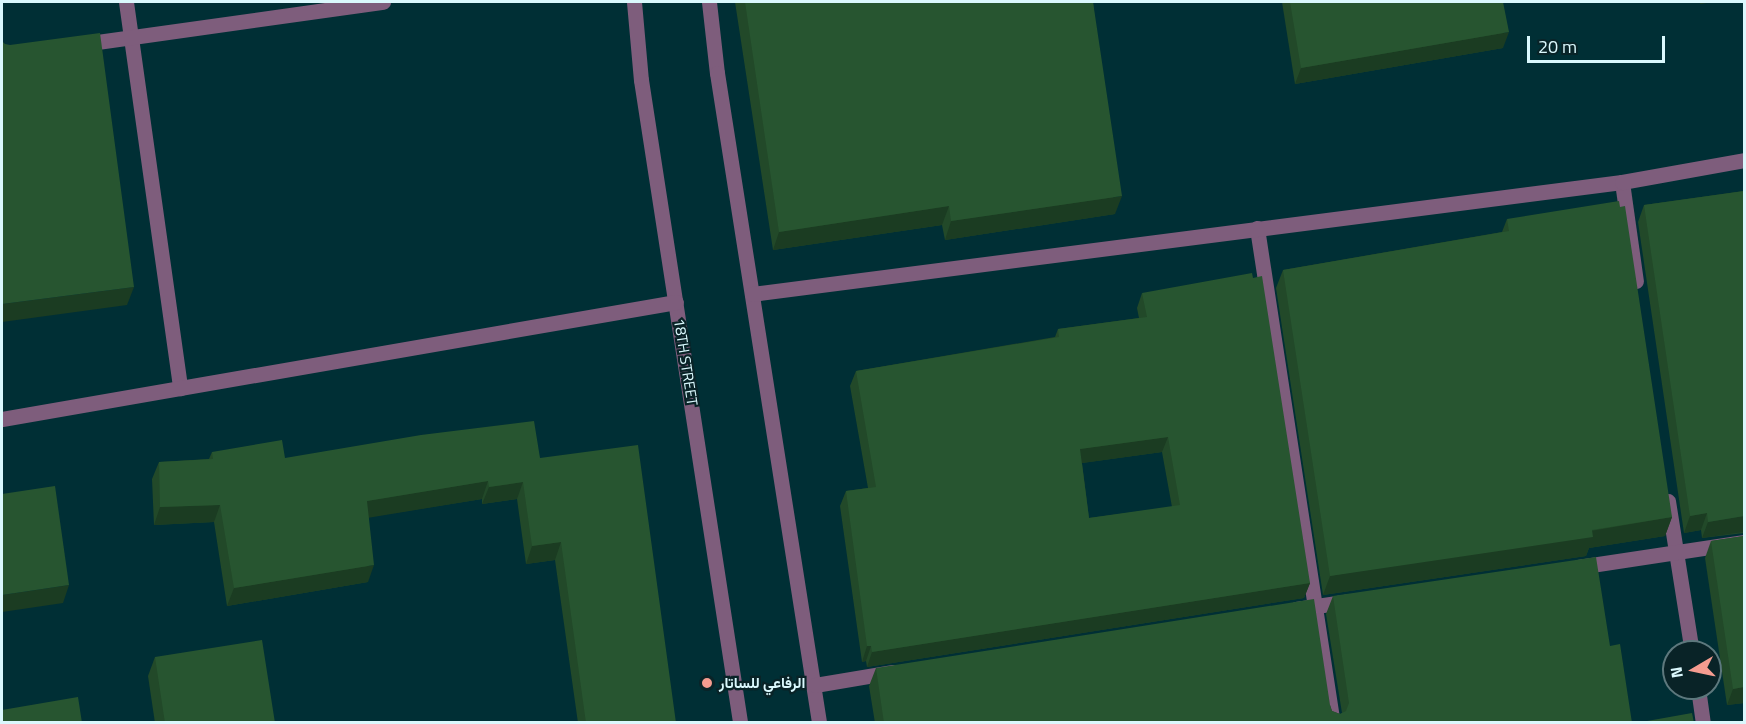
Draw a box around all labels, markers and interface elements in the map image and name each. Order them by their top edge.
scale bar [1530,24,1668,62]
text: 20 m [1538,33,1577,60]
street label: 18TH STREET [670,317,702,407]
north arrow [1662,640,1722,700]
text: N [1663,665,1689,680]
place label: الرفاعي للساتار [719,674,805,692]
marker: الرفاعي للساتار [700,676,714,690]

